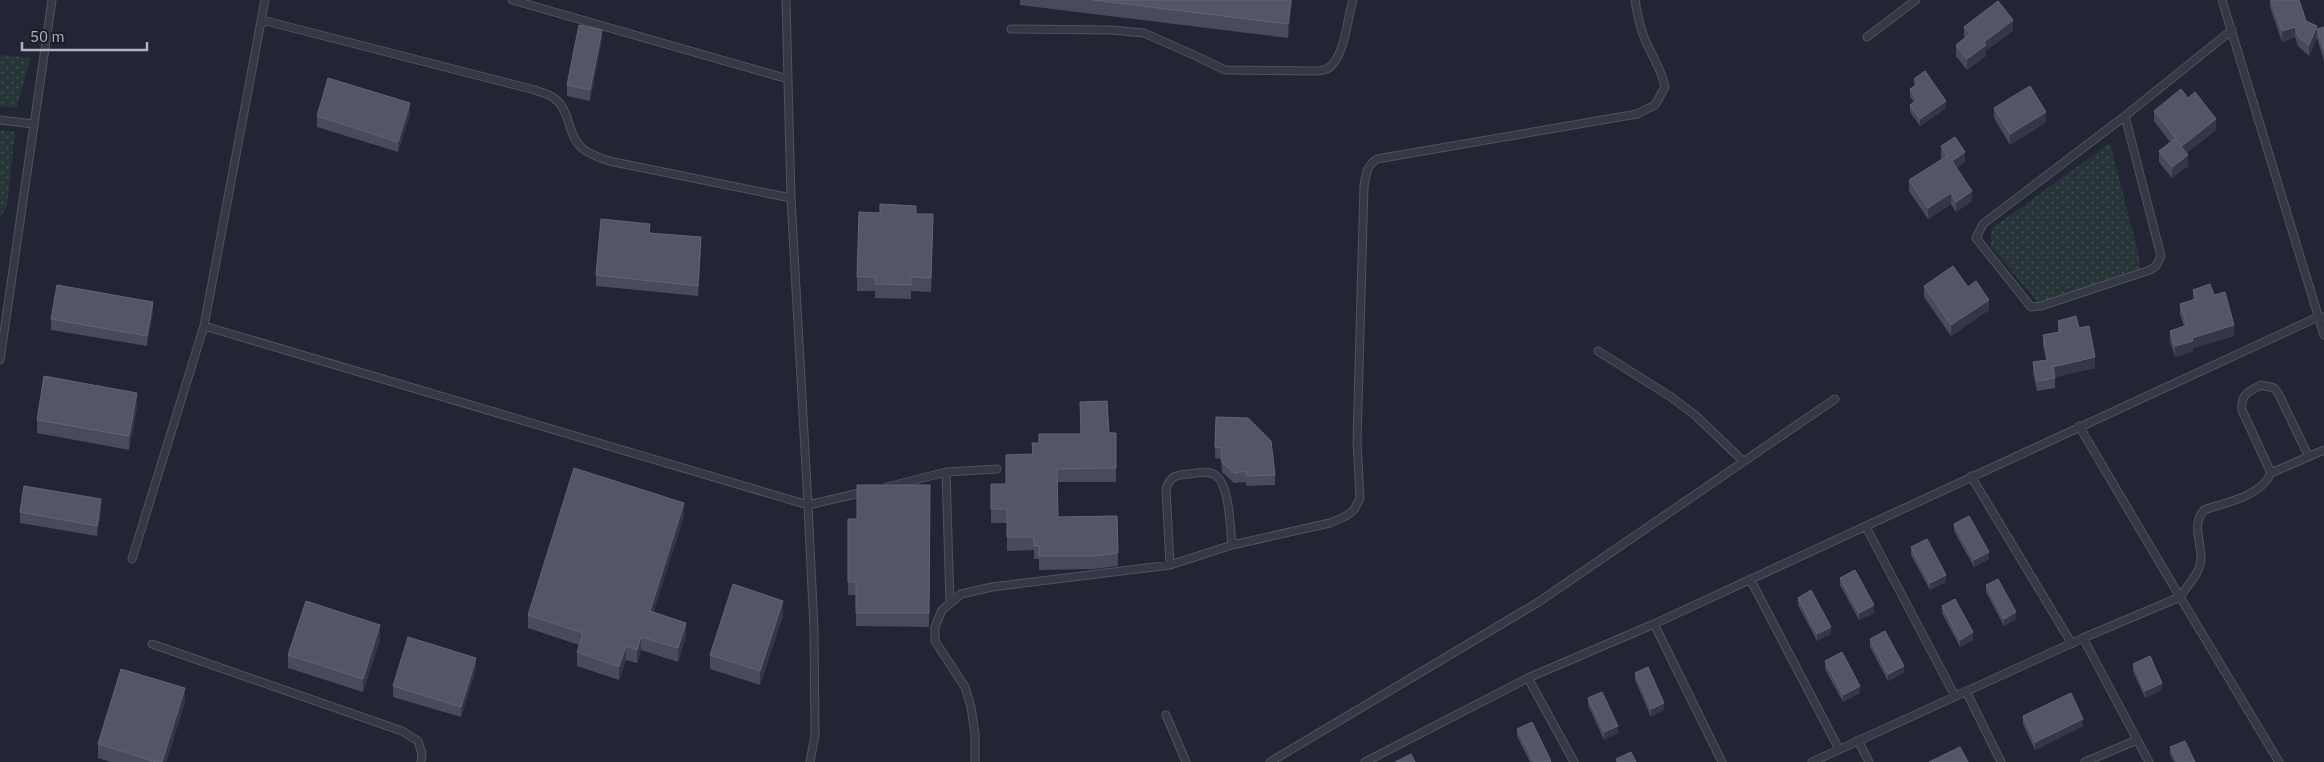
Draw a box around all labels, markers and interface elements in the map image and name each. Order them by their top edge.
scale bar [22,20,148,52]
text: 50 m [30,27,65,46]

